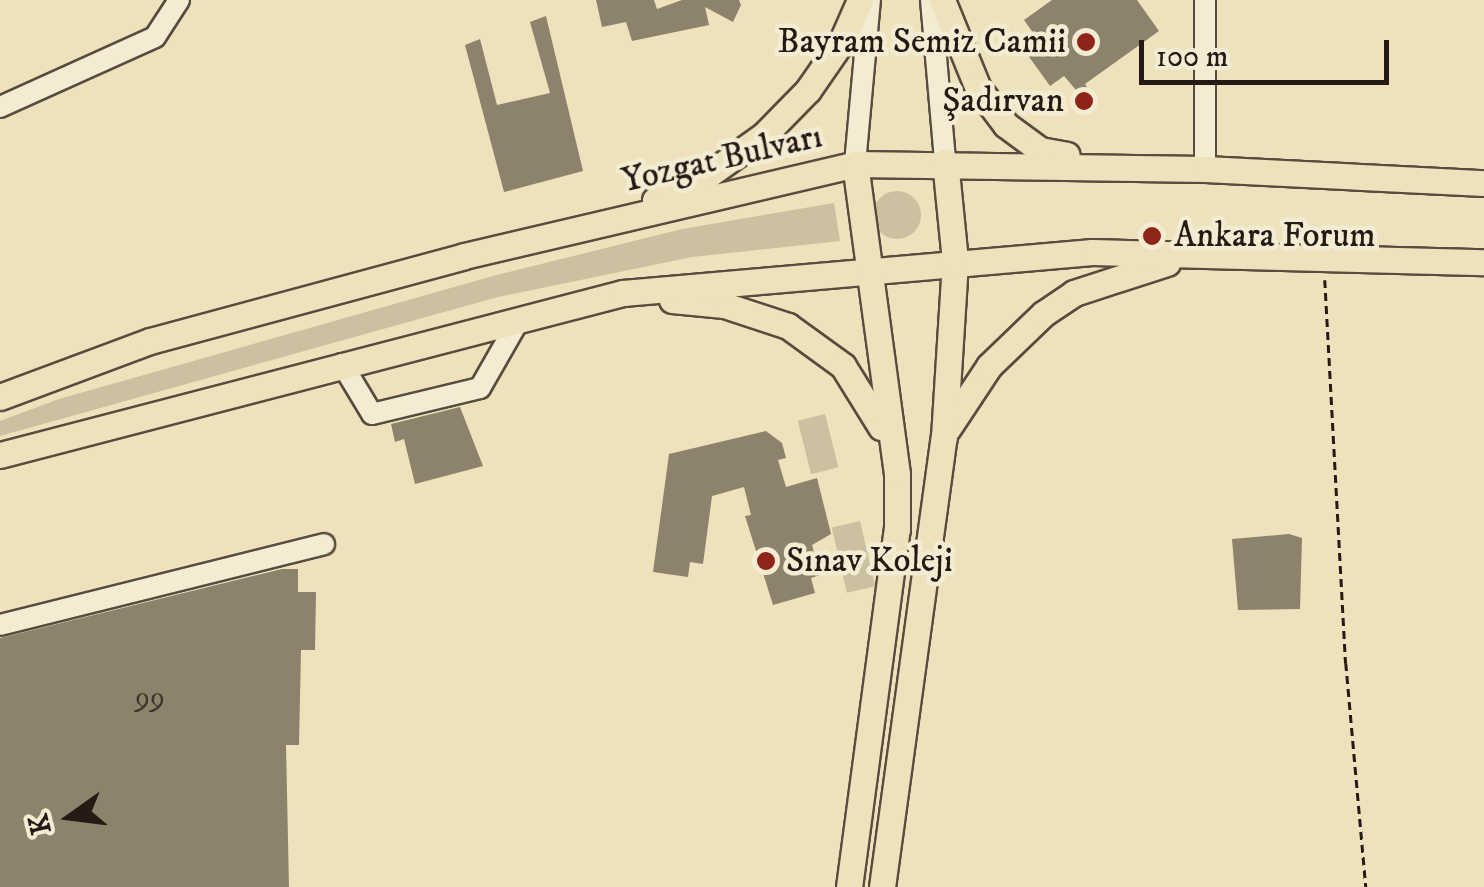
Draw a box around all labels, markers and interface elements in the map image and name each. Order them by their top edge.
scale bar [1144,20,1394,82]
place label: Bayram Semiz Camii [778,21,1066,63]
marker: Bayram Semiz Camii [1075,31,1097,53]
text: 100 m [1156,39,1228,76]
place label: Şadırvan [942,80,1064,122]
marker: Şadırvan [1073,90,1095,112]
street label: Yozgat Bulvarı [618,116,826,202]
place label: Ankara Forum [1174,215,1376,257]
marker: Ankara Forum [1139,223,1165,249]
place label: Sınav Koleji [786,540,953,582]
marker: Sınav Koleji [755,550,777,572]
house number: 99 [135,680,165,716]
north arrow [20,767,120,867]
text: K [21,811,60,838]

